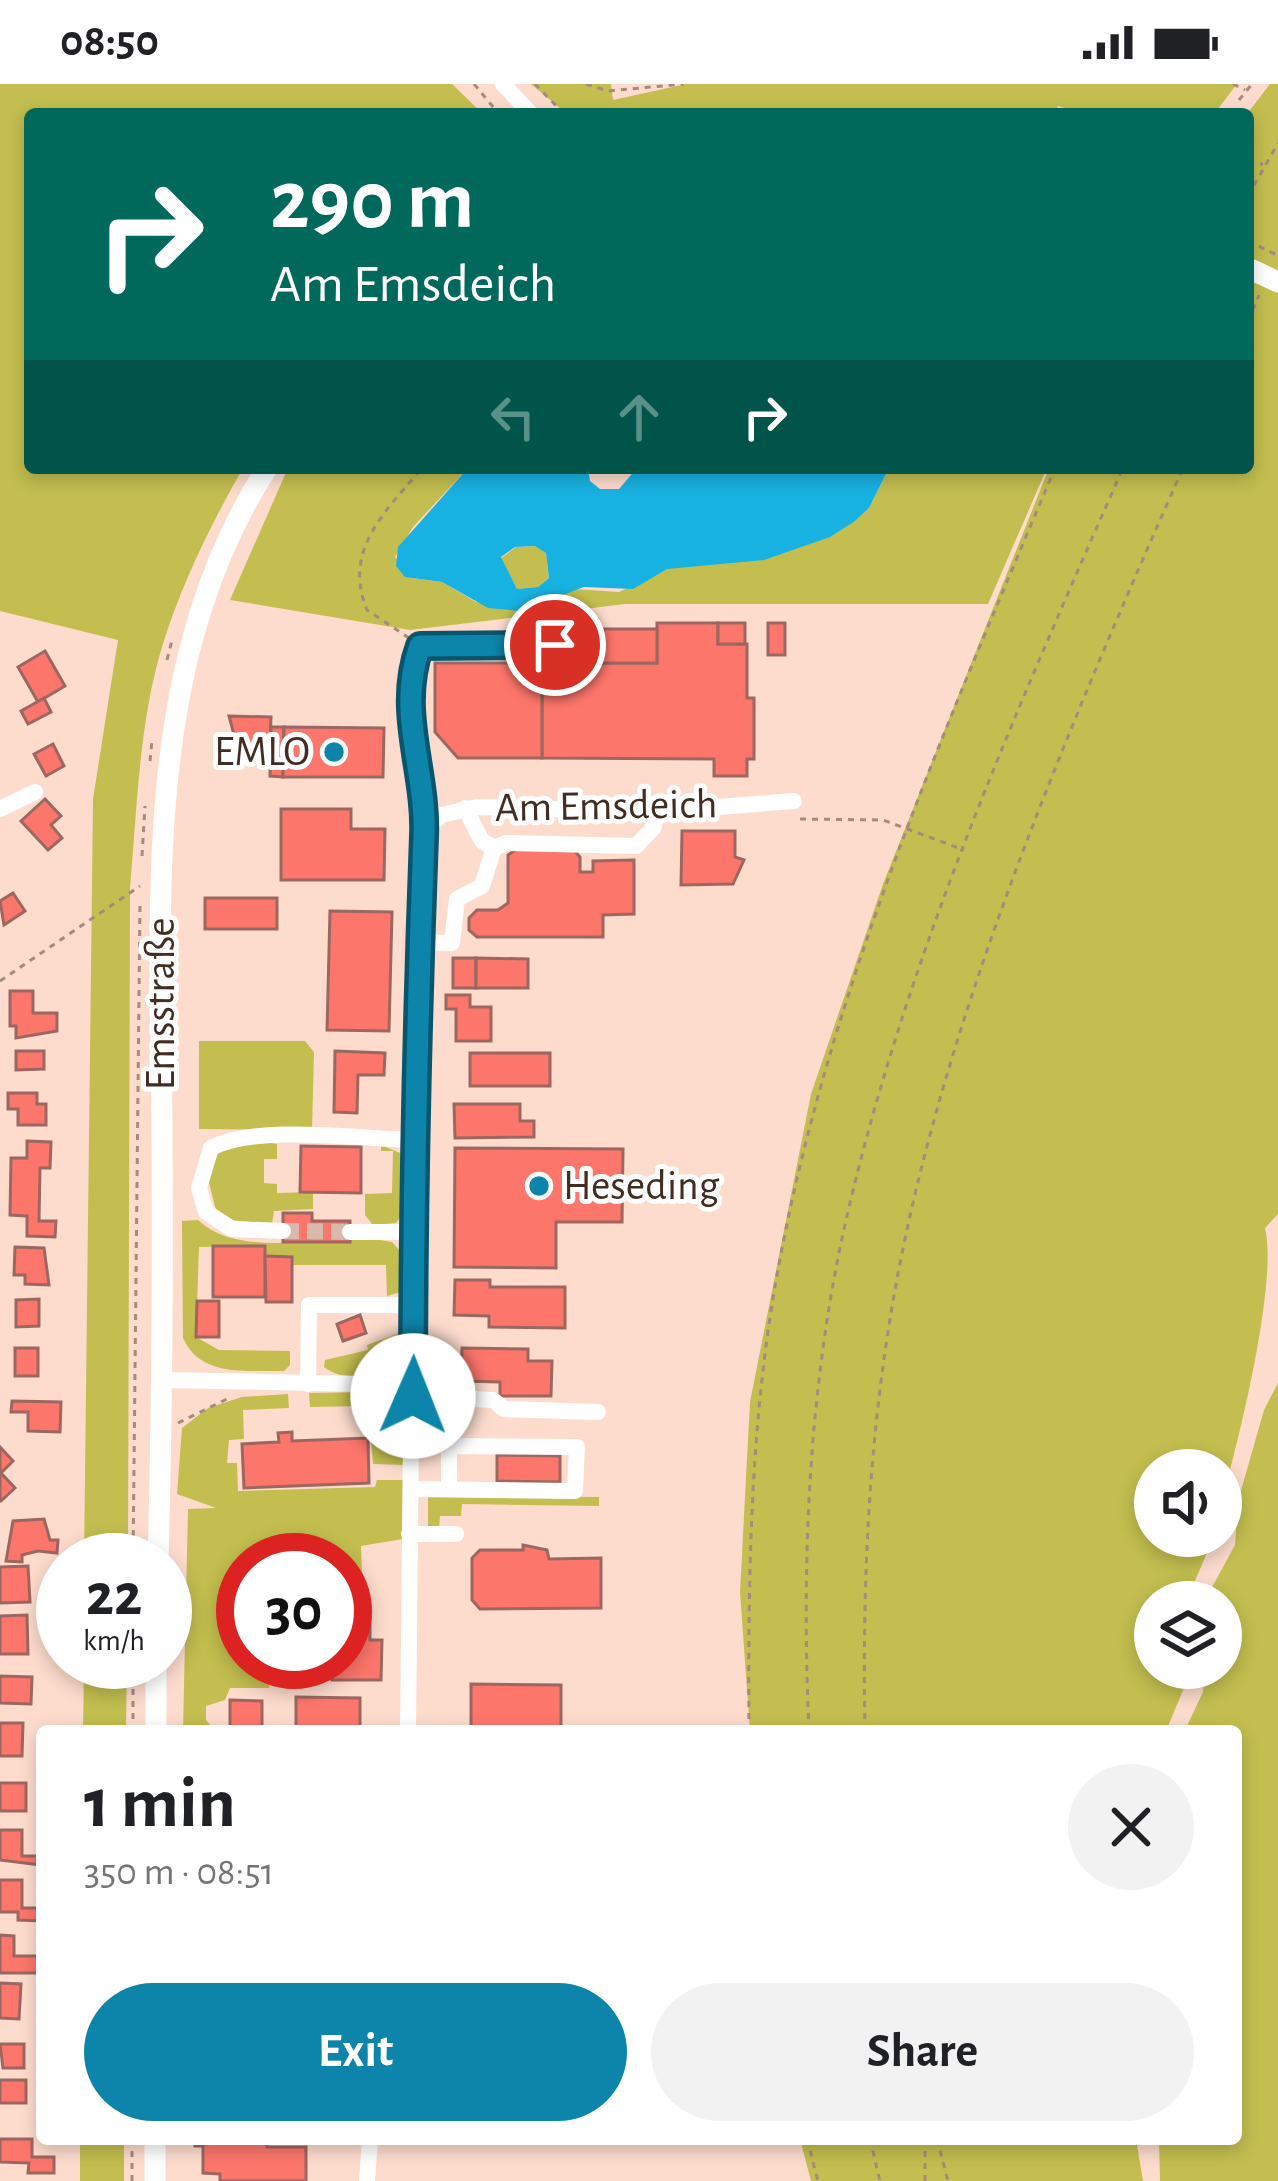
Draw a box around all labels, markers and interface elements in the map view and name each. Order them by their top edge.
text: 08:50 [60,19,159,64]
icon: right [72,156,228,312]
text: 290 m [270,160,474,244]
text: Am Emsdeich [270,258,556,312]
icon: left [480,384,546,450]
icon: ahead [606,384,672,450]
icon: right [732,384,798,450]
pin [504,594,606,696]
icon: arrive [522,612,588,678]
place label: EMLO [214,731,310,773]
marker: EMLO [321,739,347,765]
street label: Am Emsdeich [494,783,718,829]
street label: Emsstraße [140,917,182,1091]
place label: Heseding [563,1165,720,1207]
marker: Heseding [526,1173,552,1199]
position arrow [350,1333,476,1459]
map controls [1134,1449,1242,1689]
button: sound [1134,1449,1242,1557]
speed limit sign: 30 [216,1533,372,1689]
text: 22 [86,1566,142,1626]
button: layers [1134,1581,1242,1689]
text: km/h [83,1626,145,1656]
button: close [1068,1764,1194,1890]
text: 1 min [84,1768,236,1840]
text: 350 m · 08:51 [84,1853,274,1892]
button: Exit [84,1983,627,2121]
button: Share [651,1983,1194,2121]

